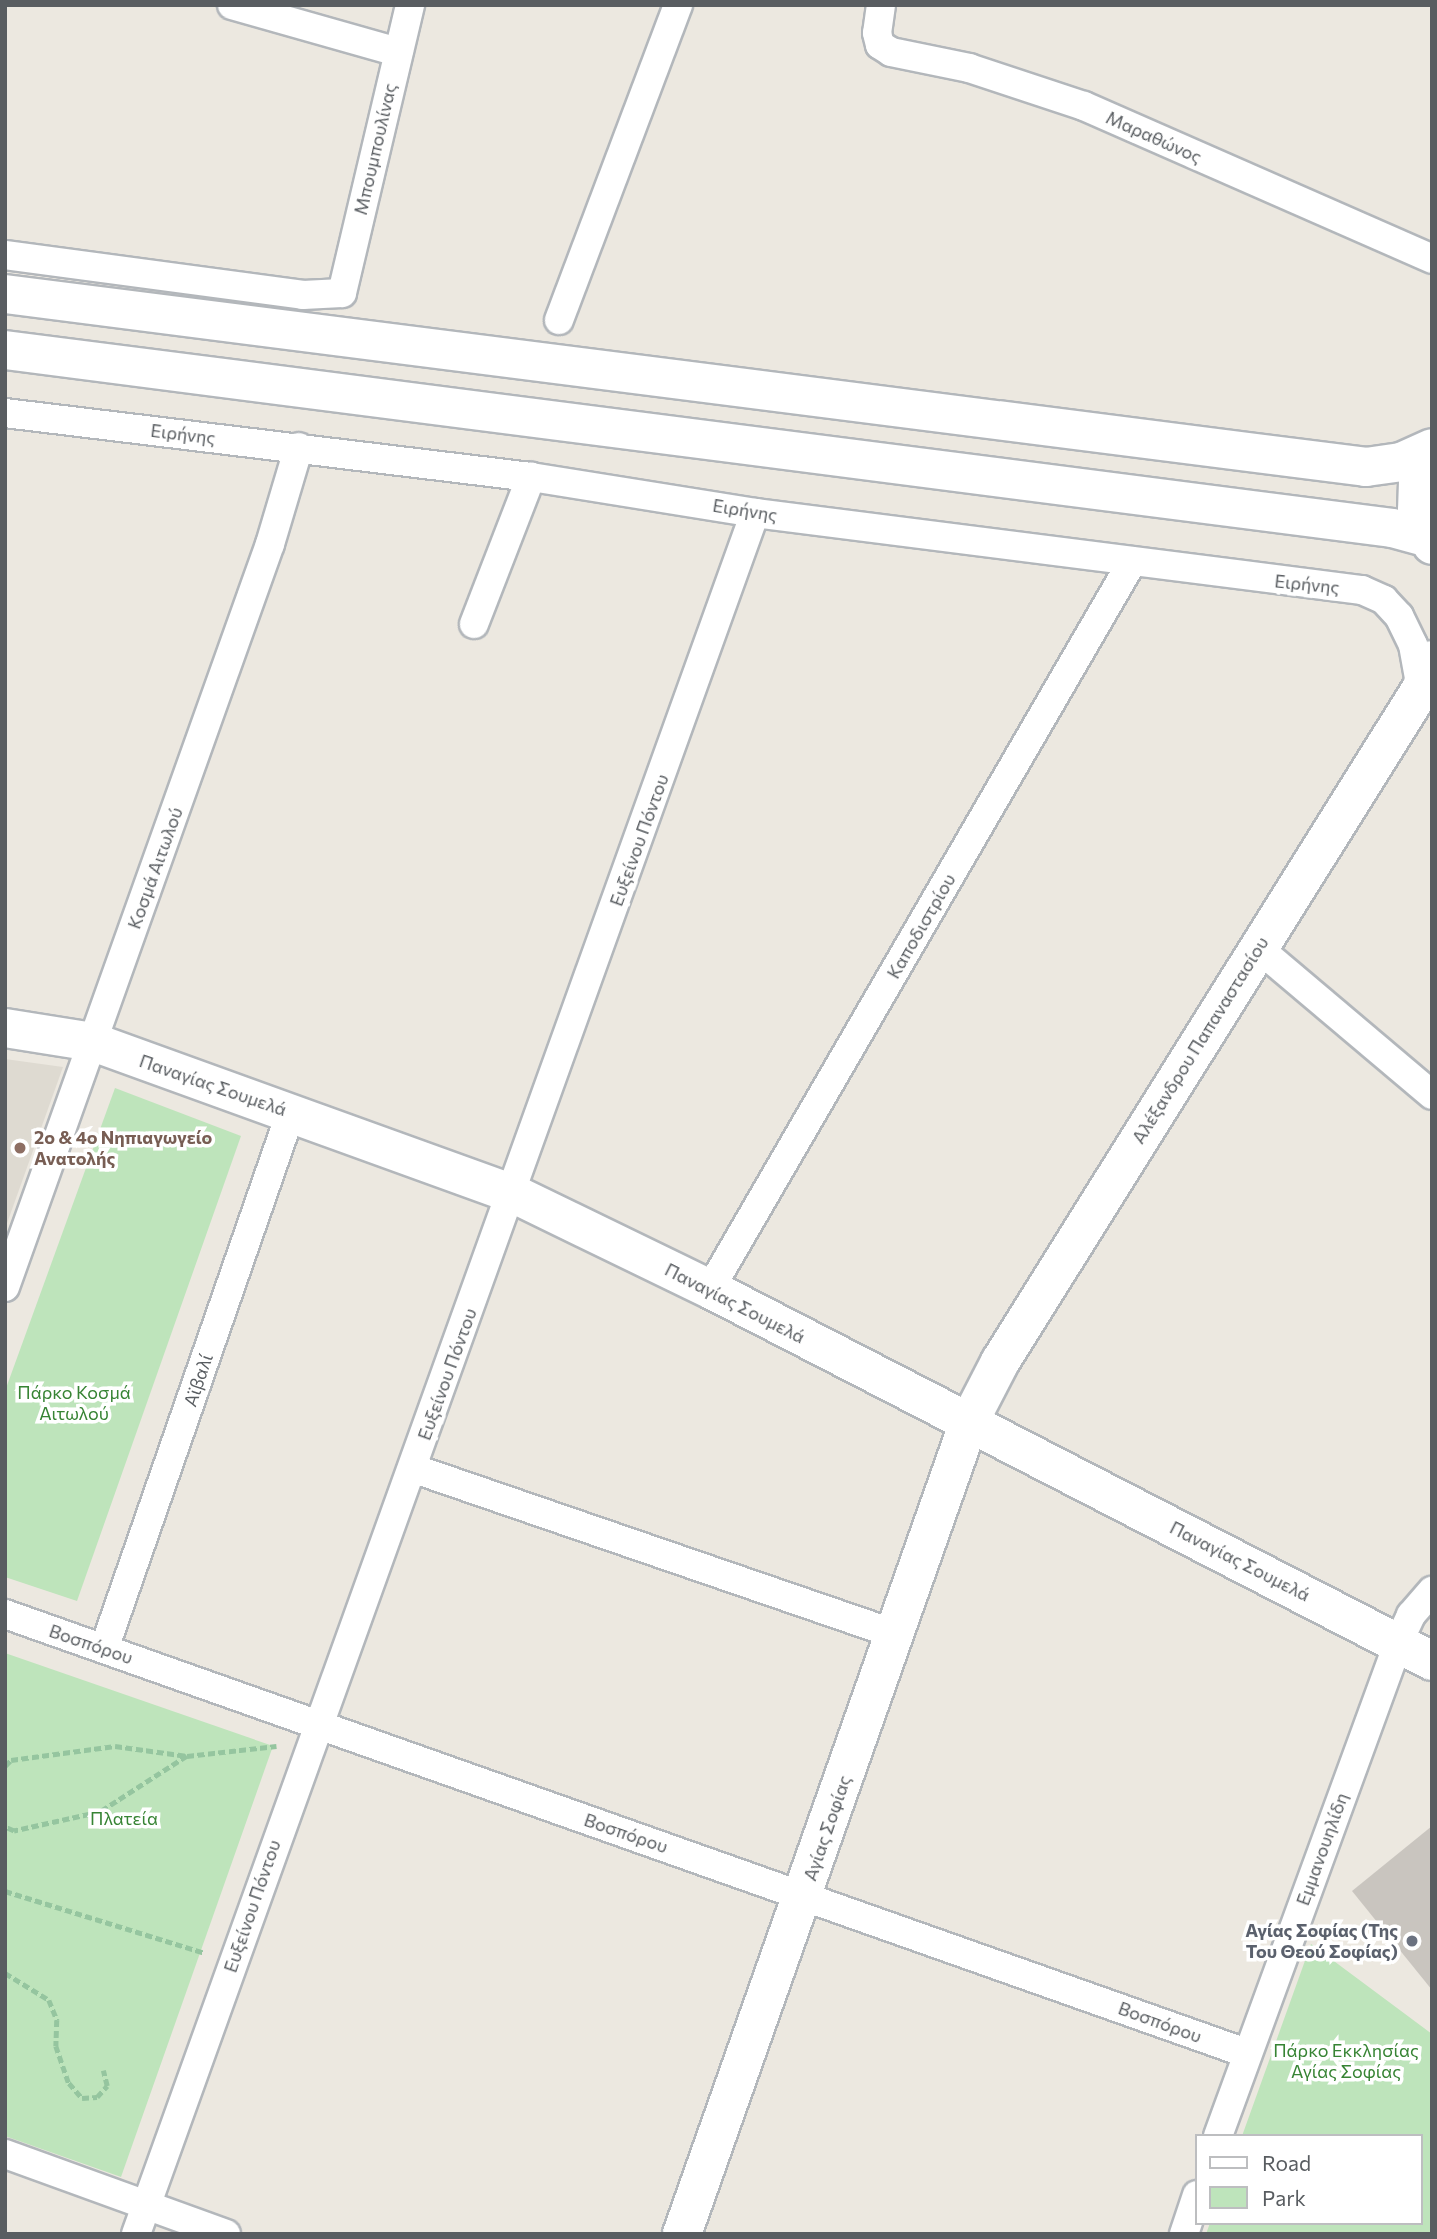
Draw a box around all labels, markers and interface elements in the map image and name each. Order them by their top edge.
street label: Μπουμπουλίνας [349,81,401,217]
street label: Μαραθώνος [1103,106,1205,168]
street label: Ειρήνης [149,419,217,449]
street label: Ειρήνης [711,494,779,526]
street label: Ειρήνης [1273,570,1341,598]
street label: Ευξείνου Πόντου [605,771,673,909]
street label: Κοσμά Αιτωλού [123,804,187,932]
street label: Καποδιστρίου [882,870,960,982]
street label: Αλέξανδρου Παπαναστασίου [1127,932,1273,1148]
street label: Παναγίας Σουμελά [137,1050,289,1120]
place label: 2ο & 4ο Νηπιαγωγείο Ανατολής [34,1127,212,1170]
marker: 2ο & 4ο Νηπιαγωγείο Ανατολής [12,1140,28,1156]
street label: Παναγίας Σουμελά [661,1258,809,1348]
street label: Ευξείνου Πόντου [413,1305,481,1443]
street label: Αϊβαλί [179,1351,217,1409]
park label: Πάρκο Κοσμά Αιτωλού [17,1382,131,1424]
street label: Παναγίας Σουμελά [1166,1516,1314,1606]
street label: Βοσπόρου [46,1620,136,1668]
street label: Αγίας Σοφίας [799,1772,855,1884]
street label: Εμμανουηλίδη [1292,1790,1352,1908]
park label: Πλατεία [90,1807,158,1829]
street label: Βοσπόρου [581,1809,671,1857]
street label: Ευξείνου Πόντου [219,1837,285,1975]
place label: Αγίας Σοφίας (Της Του Θεού Σοφίας) [1245,1920,1398,1962]
marker: Αγίας Σοφίας (Της Του Θεού Σοφίας) [1404,1933,1420,1949]
street label: Βοσπόρου [1115,1997,1205,2047]
park label: Πάρκο Εκκλησίας Αγίας Σοφίας [1273,2040,1419,2082]
legend [1196,2134,1423,2225]
text: Road [1262,2150,1311,2175]
text: Park [1262,2185,1306,2210]

